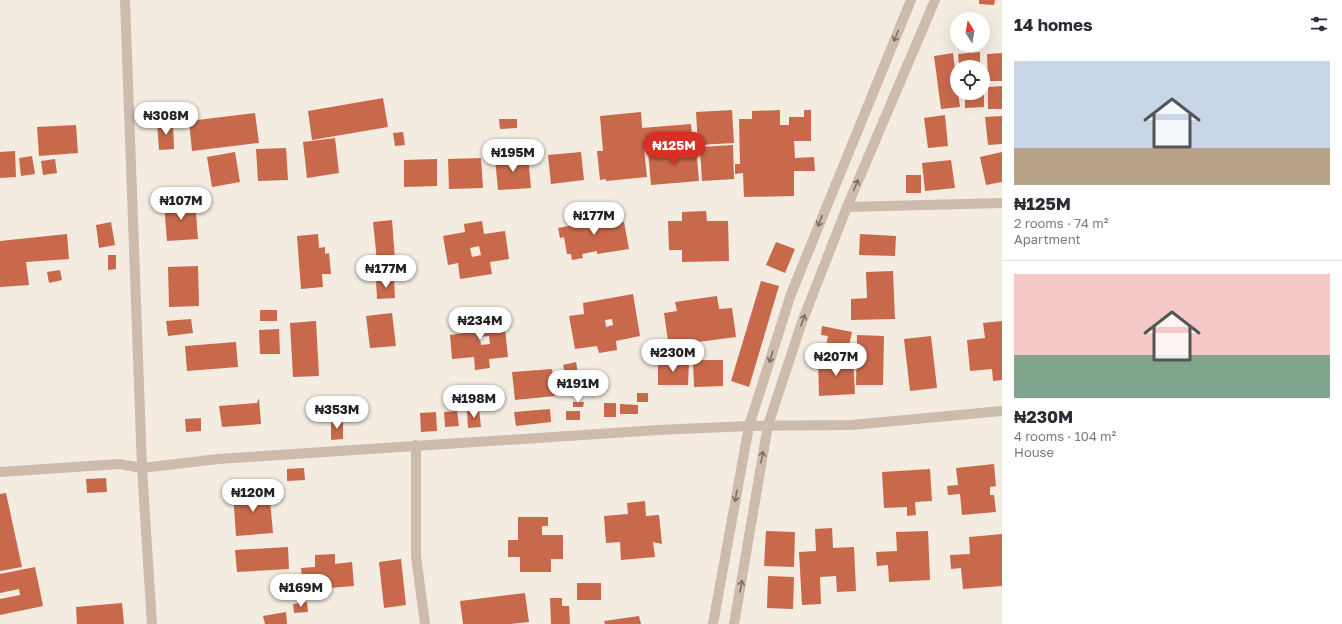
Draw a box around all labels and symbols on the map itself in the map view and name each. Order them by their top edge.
north arrow [950,12,990,52]
one-way arrow [891,30,899,42]
pin: ₦308M [138,102,194,136]
pin: ₦125M [646,132,702,166]
pin: ₦195M [485,139,541,173]
one-way arrow [852,180,860,192]
pin: ₦107M [153,187,209,221]
pin: ₦177M [566,202,622,236]
one-way arrow [816,215,824,227]
pin: ₦177M [358,255,414,289]
pin: ₦234M [452,307,508,341]
one-way arrow [800,314,808,326]
pin: ₦230M [645,339,701,373]
pin: ₦207M [808,343,864,377]
one-way arrow [767,350,774,363]
pin: ₦191M [550,370,606,404]
pin: ₦198M [446,385,502,419]
pin: ₦353M [309,396,365,430]
one-way arrow [759,451,767,464]
pin: ₦120M [225,479,281,513]
one-way arrow [732,489,740,502]
pin: ₦169M [273,574,329,608]
one-way arrow [737,579,745,592]

